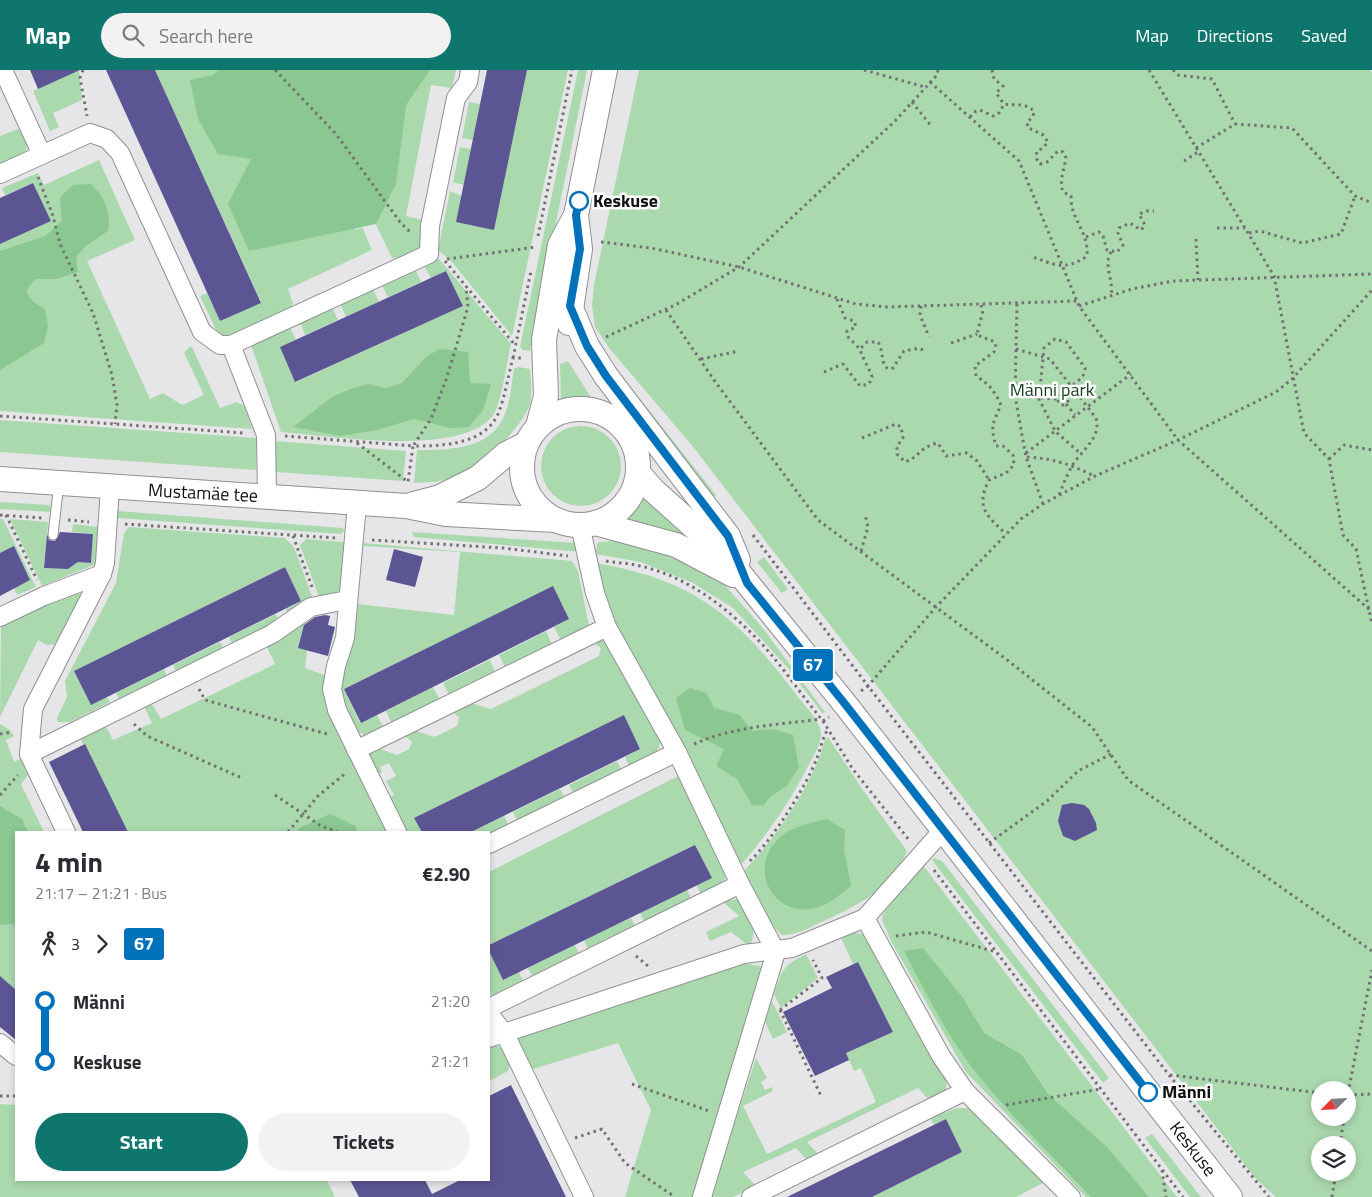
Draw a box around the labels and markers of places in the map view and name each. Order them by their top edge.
place label: Keskuse [593,187,658,214]
marker: Keskuse [569,191,589,211]
place label: Männi [1162,1078,1211,1105]
marker: Männi [1138,1082,1158,1102]

